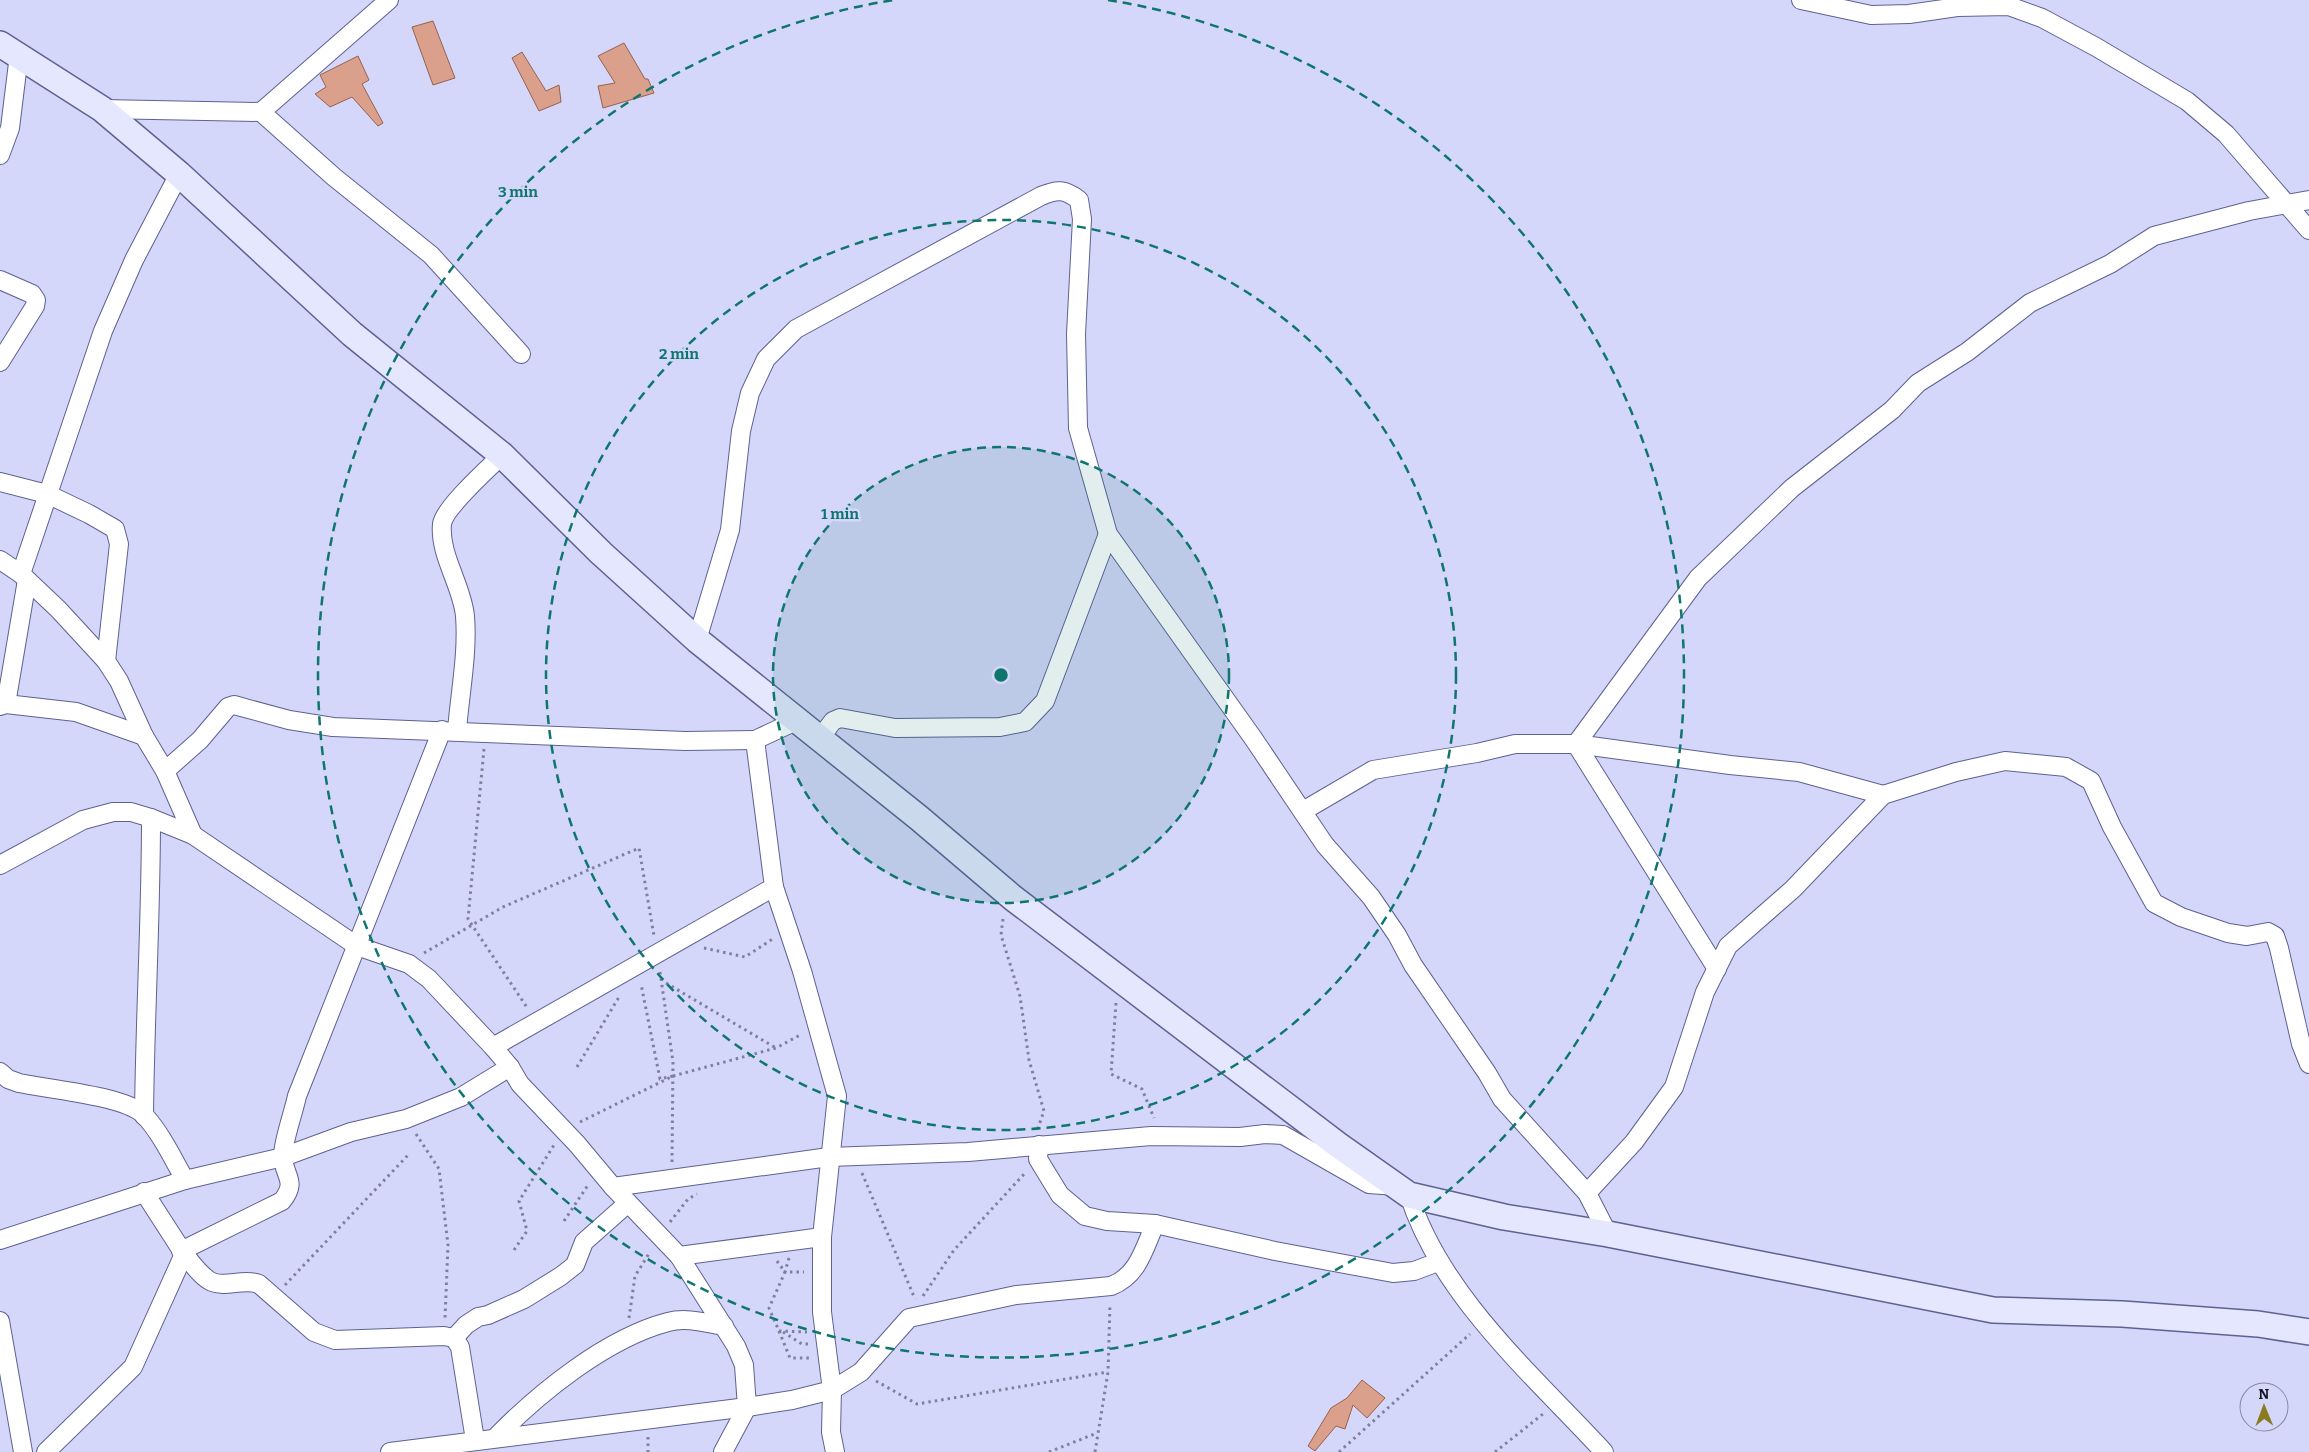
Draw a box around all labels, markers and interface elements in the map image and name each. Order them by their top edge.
text: 3 min [498,183,538,201]
text: 2 min [659,345,699,363]
text: 1 min [821,505,859,523]
centre of rings [992,666,1010,684]
north arrow [2239,1382,2289,1432]
text: N [2258,1386,2270,1403]

